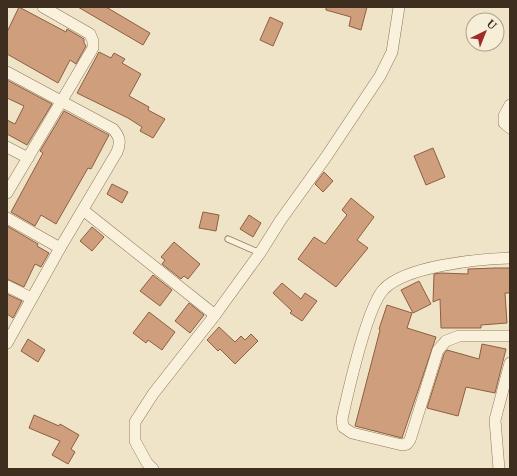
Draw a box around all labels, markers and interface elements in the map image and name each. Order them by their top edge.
north arrow [465,12,505,52]
text: U [484,17,500,33]

